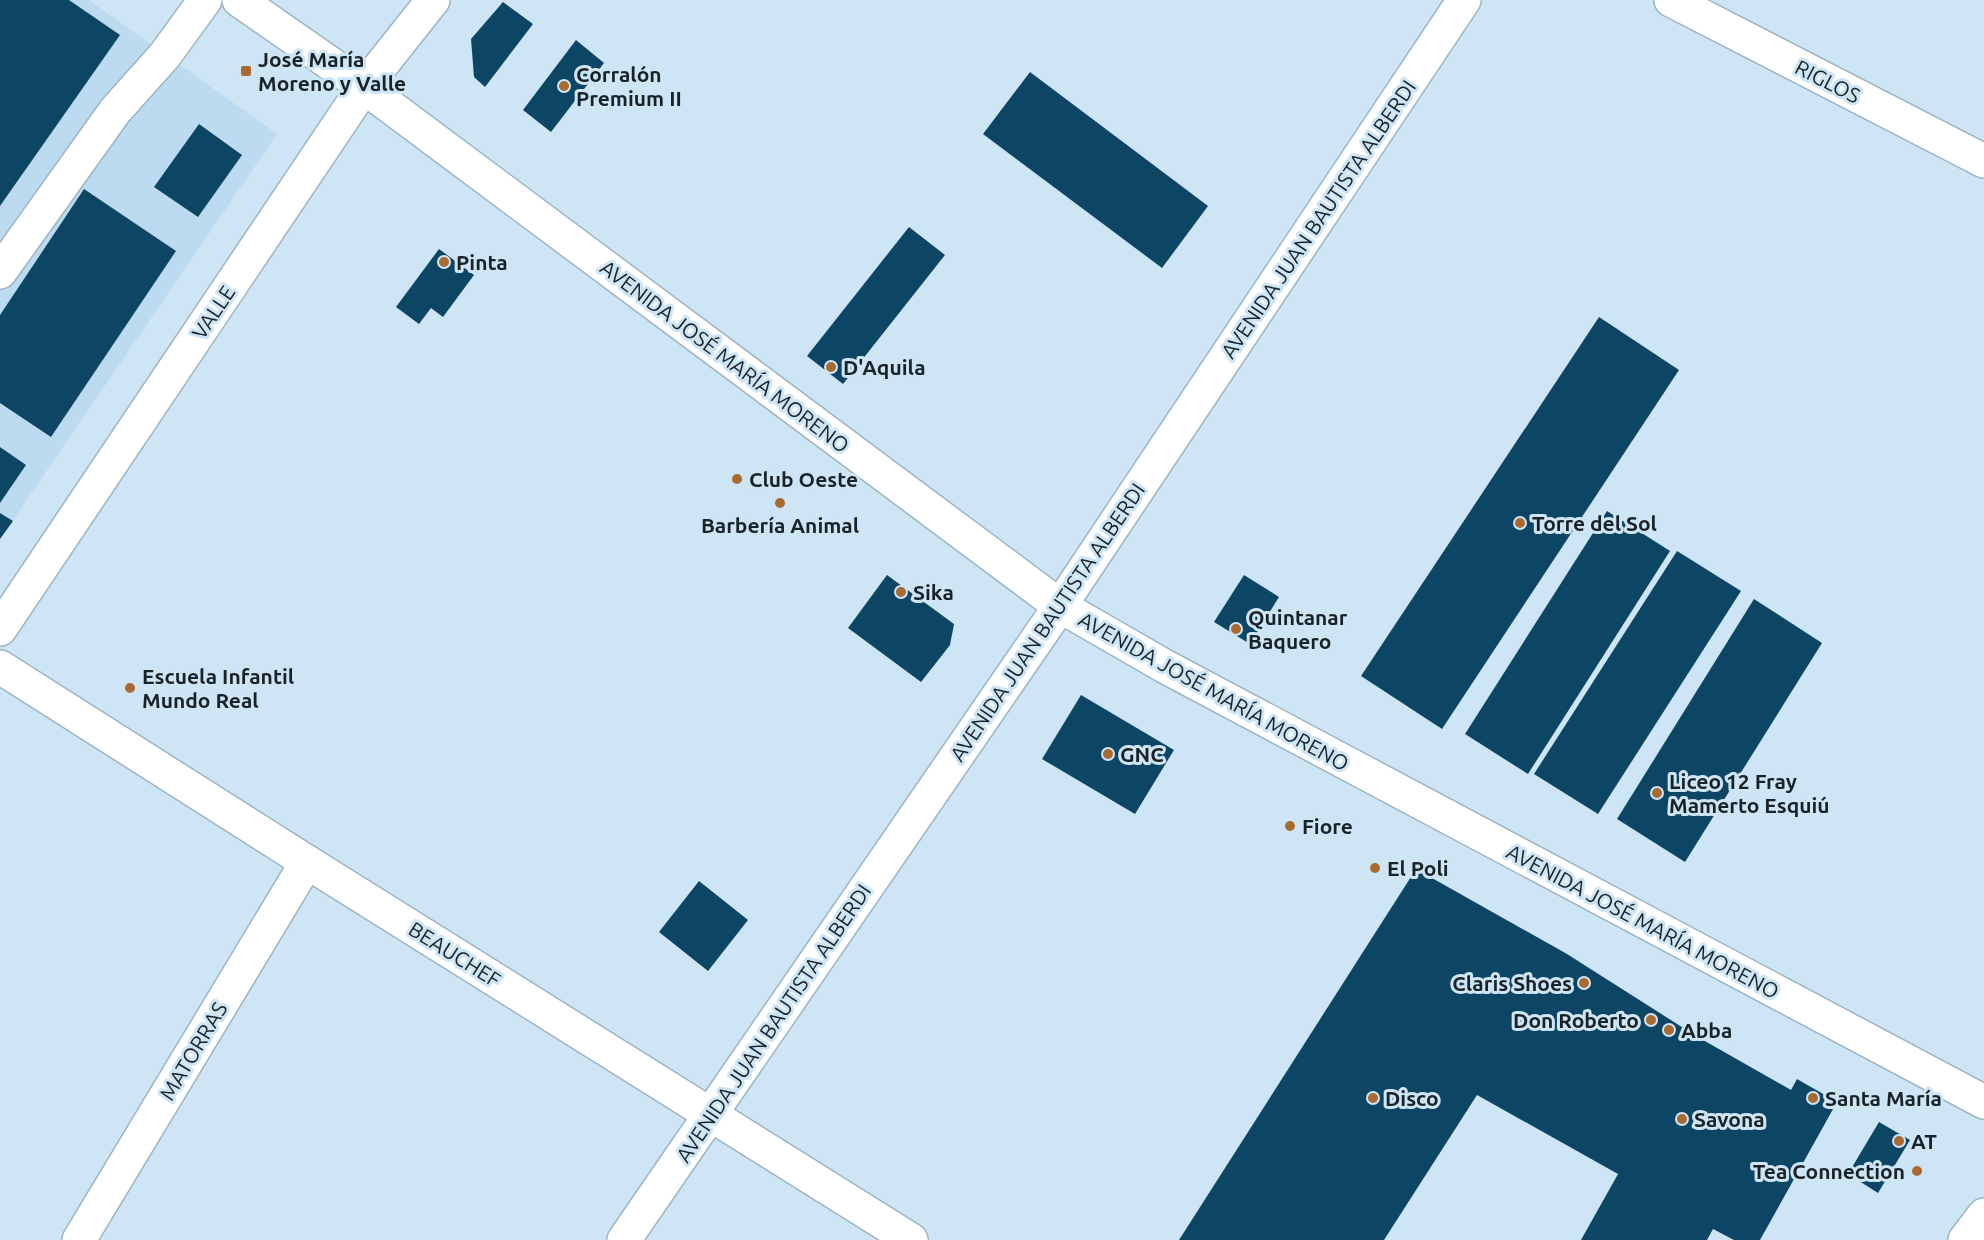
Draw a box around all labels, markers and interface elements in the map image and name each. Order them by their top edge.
place label: José María Moreno y Valle [258,47,406,95]
street label: RIGLOS [1791,54,1865,108]
place label: Corralón Premium II [576,62,682,110]
marker: José María Moreno y Valle [239,64,253,78]
street label: AVENIDA JUAN BAUTISTA ALBERDI [1216,75,1420,363]
marker: Corralón Premium II [557,79,571,93]
place label: Pinta [456,250,508,274]
marker: Pinta [437,255,451,269]
street label: AVENIDA JOSÉ MARÍA MORENO [596,255,854,457]
street label: VALLE [187,281,239,343]
place label: D'Aquila [843,355,926,379]
marker: D'Aquila [824,360,838,374]
place label: Club Oeste [749,467,858,491]
marker: Club Oeste [730,472,744,486]
street label: AVENIDA JUAN BAUTISTA ALBERDI [945,478,1149,766]
marker: Barbería Animal [773,496,787,510]
place label: Torre del Sol [1532,511,1657,535]
place label: Barbería Animal [701,513,859,537]
marker: Torre del Sol [1513,516,1527,530]
place label: Sika [913,580,954,604]
marker: Sika [894,585,908,599]
place label: Quintanar Baquero [1248,605,1348,653]
street label: AVENIDA JOSÉ MARÍA MORENO [1075,607,1353,775]
marker: Quintanar Baquero [1229,622,1243,636]
place label: Escuela Infantil Mundo Real [142,664,294,712]
marker: Escuela Infantil Mundo Real [123,681,137,695]
place label: GNC [1120,742,1164,766]
marker: GNC [1101,747,1115,761]
place label: Liceo 12 Fray Mamerto Esquiú [1669,769,1830,817]
marker: Liceo 12 Fray Mamerto Esquiú [1650,786,1664,800]
place label: Fiore [1302,814,1353,838]
marker: Fiore [1283,819,1297,833]
street label: AVENIDA JOSÉ MARÍA MORENO [1503,839,1783,1003]
place label: El Poli [1387,856,1449,880]
marker: El Poli [1368,861,1382,875]
street label: AVENIDA JUAN BAUTISTA ALBERDI [671,879,875,1167]
street label: BEAUCHEF [405,916,505,992]
place label: Claris Shoes [1452,971,1572,995]
marker: Claris Shoes [1577,976,1591,990]
street label: MATORRAS [154,998,232,1104]
place label: Don Roberto [1513,1008,1639,1032]
marker: Don Roberto [1644,1013,1658,1027]
place label: Abba [1681,1018,1732,1042]
marker: Abba [1662,1023,1676,1037]
place label: Disco [1385,1086,1439,1110]
place label: Santa María [1825,1086,1942,1110]
marker: Disco [1366,1091,1380,1105]
marker: Santa María [1806,1091,1820,1105]
place label: Savona [1694,1107,1765,1131]
marker: Savona [1675,1112,1689,1126]
place label: AT [1911,1129,1937,1153]
marker: AT [1892,1134,1906,1148]
place label: Tea Connection [1753,1159,1905,1183]
marker: Tea Connection [1910,1164,1924,1178]

